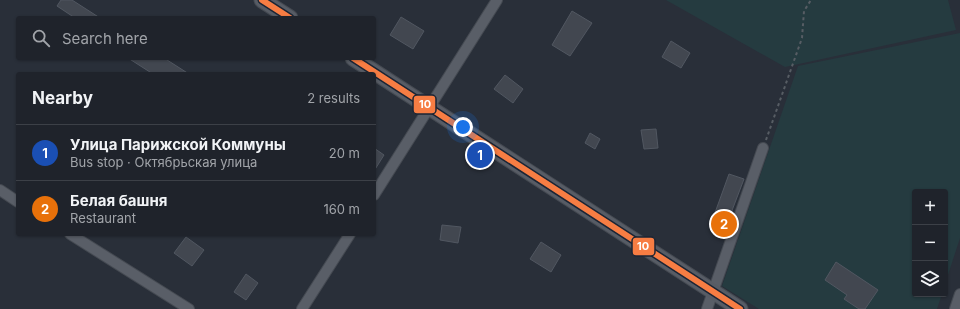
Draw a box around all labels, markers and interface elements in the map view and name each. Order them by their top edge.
search box [16,16,376,60]
icon: search [30,27,52,49]
text: Search here [62,29,148,48]
text: Nearby [32,88,93,108]
text: 2 results [307,90,360,106]
line badge: 10 [413,95,436,114]
text: 10 [419,97,431,111]
your location [453,117,473,137]
text: Улица Парижской Коммуны [70,135,286,154]
pin: 1 [467,140,493,170]
text: 1 [42,145,48,161]
text: 20 m [329,145,360,161]
text: Bus stop · Октябрьская улица [70,154,257,170]
map controls [912,189,948,297]
button: + [912,189,948,225]
text: Белая башня [70,191,167,210]
text: 2 [41,201,49,217]
text: 160 m [323,201,360,217]
pin: 2 [711,209,737,239]
text: Restaurant [70,210,136,226]
button: − [912,225,948,261]
line badge: 10 [632,237,655,256]
text: 10 [637,239,649,253]
button: layers [912,261,948,297]

